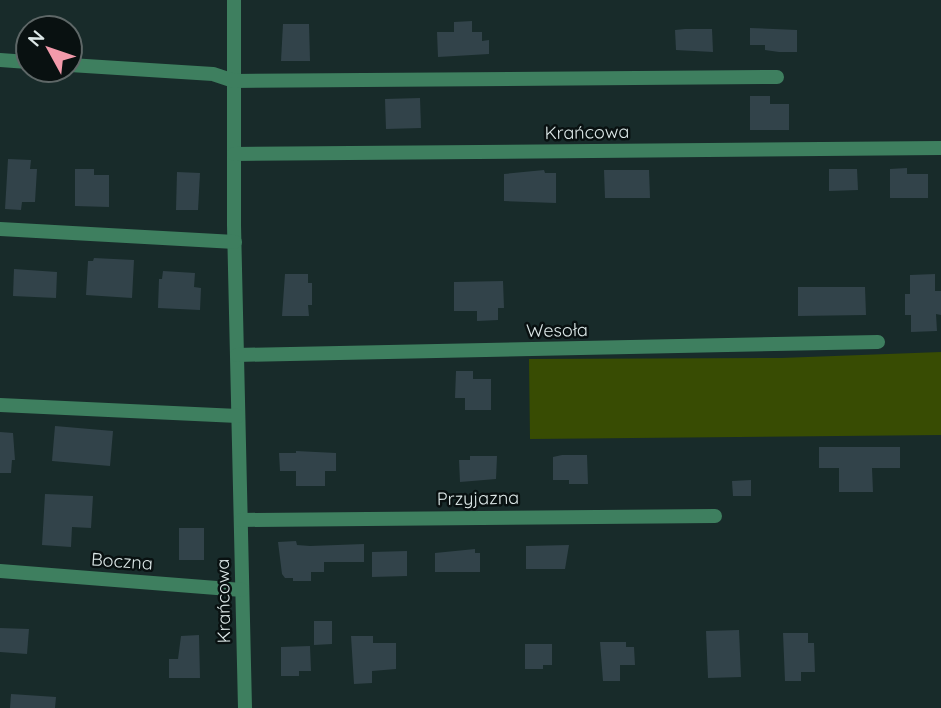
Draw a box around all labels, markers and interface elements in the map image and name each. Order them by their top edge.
north arrow [14,14,84,84]
text: N [22,25,50,51]
street label: Krańcowa [544,120,630,144]
street label: Wesoła [526,318,588,342]
street label: Przyjazna [437,486,519,510]
street label: Boczna [90,547,154,575]
street label: Krańcowa [211,558,235,644]

